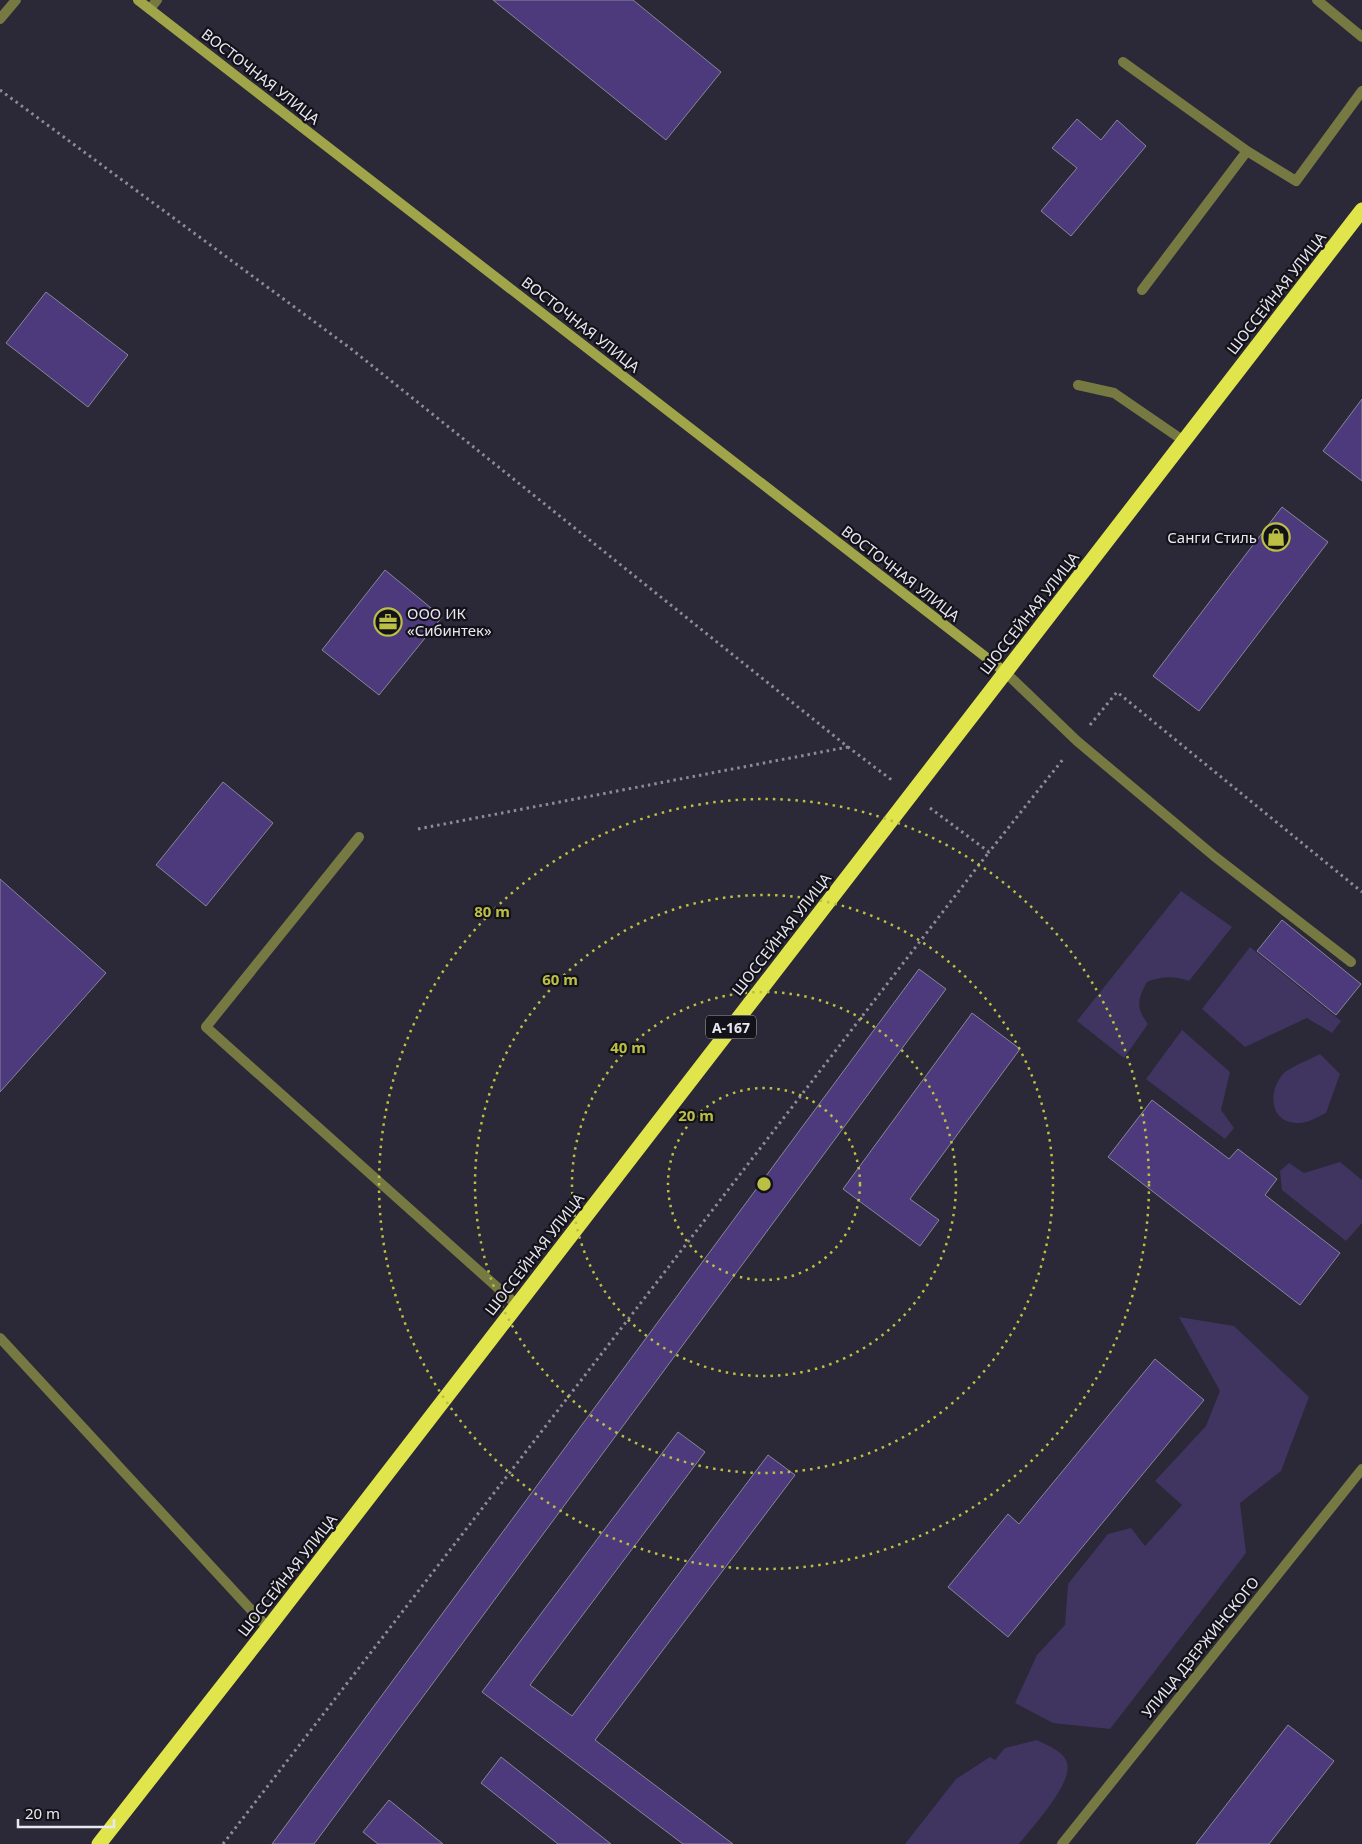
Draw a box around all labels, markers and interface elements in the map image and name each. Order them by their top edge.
street label: ВОСТОЧНАЯ УЛИЦА [198,24,325,129]
street label: ШОССЕЙНАЯ УЛИЦА [1222,227,1330,358]
street label: ВОСТОЧНАЯ УЛИЦА [518,272,645,377]
street label: ВОСТОЧНАЯ УЛИЦА [838,521,965,626]
shop icon: Санги Стиль [1261,522,1291,552]
place label: Санги Стиль [1167,527,1257,547]
street label: ШОССЕЙНАЯ УЛИЦА [975,547,1083,678]
place label: ООО ИК «Сибинтек» [407,603,492,640]
office icon: ООО ИК «Сибинтек» [373,607,403,637]
street label: ШОССЕЙНАЯ УЛИЦА [727,868,835,999]
text: 80 m [474,901,510,921]
text: 60 m [542,969,578,989]
road number: А-167 [706,1016,756,1038]
text: 40 m [610,1037,646,1057]
text: 20 m [678,1105,714,1125]
centre of rings [755,1175,773,1193]
street label: ШОССЕЙНАЯ УЛИЦА [480,1188,588,1319]
street label: ШОССЕЙНАЯ УЛИЦА [233,1509,341,1640]
street label: УЛИЦА ДЗЕРЖИНСКОГО [1137,1572,1263,1722]
scale bar [18,1796,114,1828]
text: 20 m [25,1803,60,1823]

